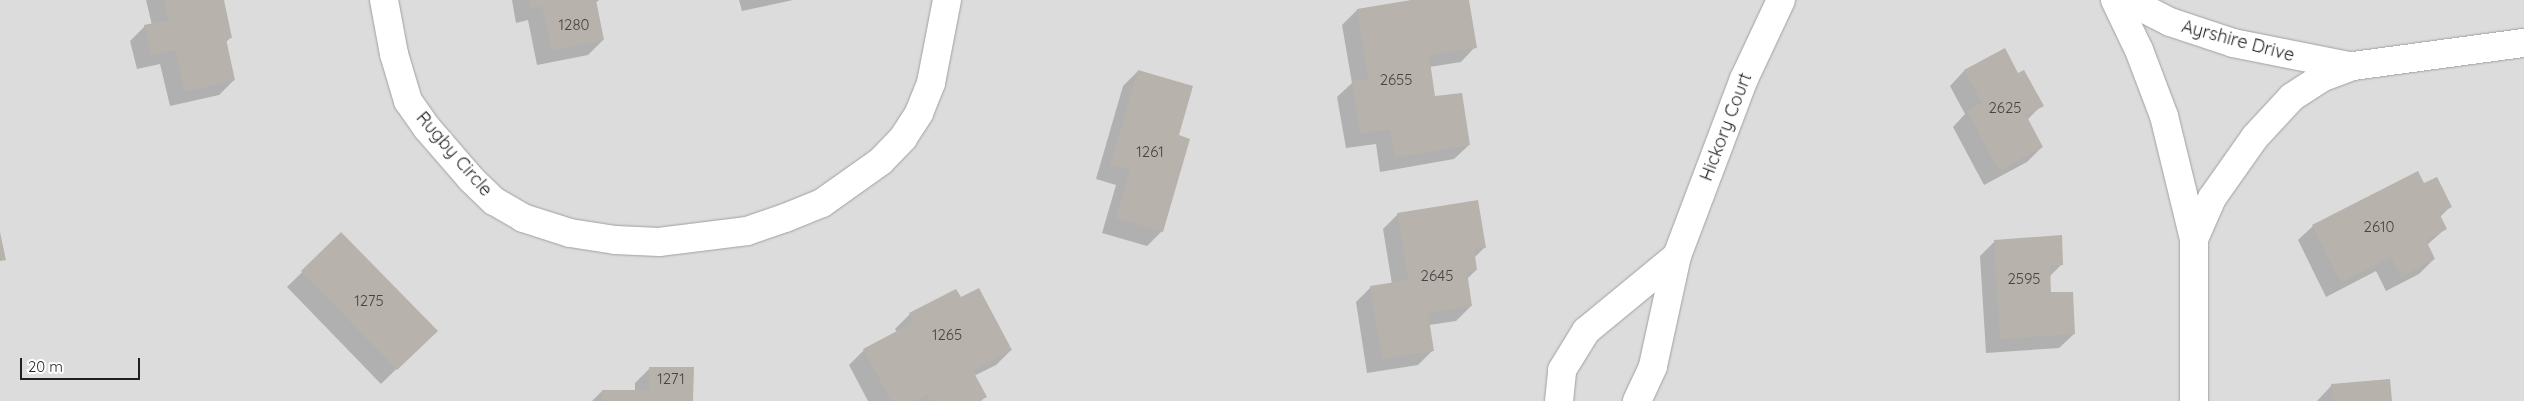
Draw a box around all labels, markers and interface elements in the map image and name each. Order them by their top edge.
house number: 1280 [559,16,589,34]
street label: Ayrshire Drive [2179,16,2297,66]
street label: Hickory Court [1695,70,1757,184]
house number: 2655 [1380,71,1412,89]
house number: 2625 [1989,99,2021,117]
street label: Rugby Circle [411,107,497,201]
house number: 1261 [1136,143,1164,161]
house number: 2610 [2364,218,2394,236]
house number: 2645 [1421,267,1453,285]
house number: 2595 [2007,270,2041,288]
house number: 1275 [354,292,384,310]
house number: 1265 [932,326,962,344]
scale bar [22,348,142,380]
text: 20 m [28,357,63,376]
house number: 1271 [657,370,685,388]

